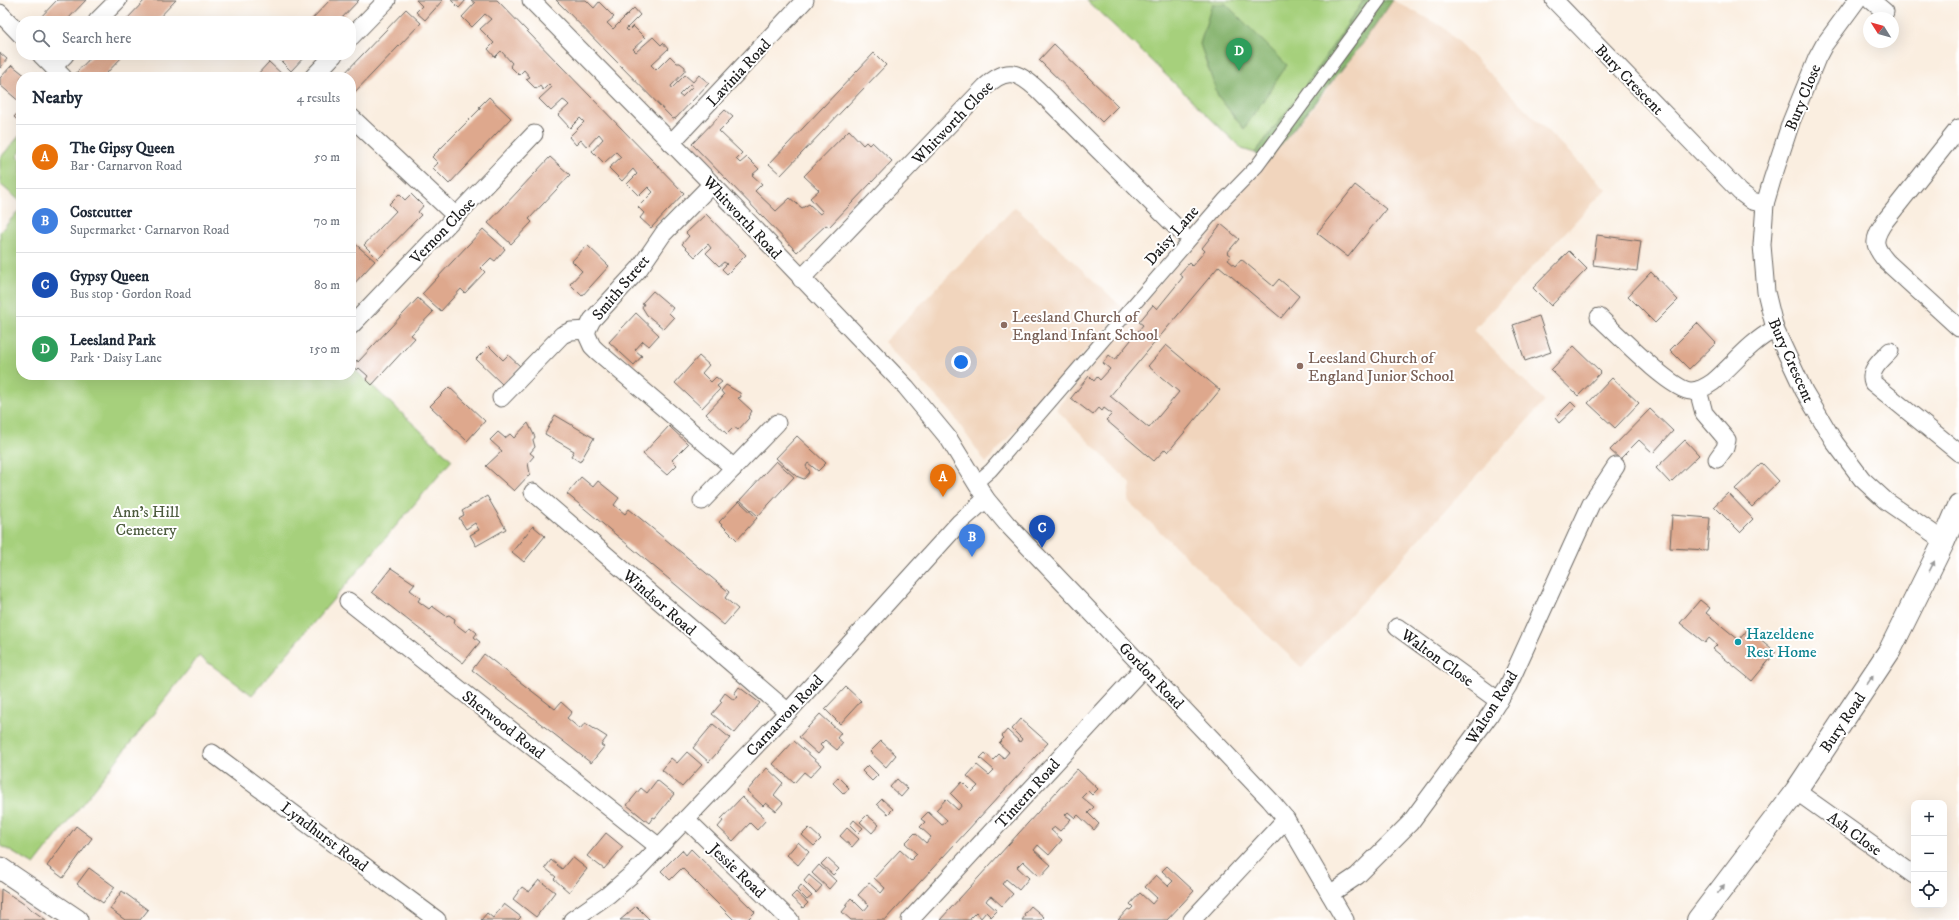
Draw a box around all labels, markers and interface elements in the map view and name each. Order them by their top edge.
north arrow [1863,12,1899,48]
search box [16,16,356,60]
icon: search [30,27,52,49]
text: Search here [62,29,131,48]
street label: Lavinia Road [702,35,775,111]
pin: D [1226,38,1252,71]
street label: Bury Crescent [1591,40,1668,119]
street label: Bury Close [1781,61,1825,134]
street label: Whitworth Close [907,76,998,169]
text: Nearby [32,87,82,109]
text: 4 results [297,90,340,106]
text: The Gipsy Queen [70,139,174,158]
text: A [41,149,49,165]
text: 50 m [314,149,340,165]
text: Bar · Carnarvon Road [70,158,182,174]
street label: Whitworth Road [698,171,786,264]
street label: Vernon Close [405,193,480,269]
street label: Daisy Lane [1140,201,1203,270]
text: Costcutter [70,203,132,222]
text: B [41,213,49,229]
text: 70 m [314,213,340,229]
text: Supermarket · Carnarvon Road [70,222,229,238]
street label: Smith Street [588,251,654,324]
text: Gypsy Queen [70,267,149,286]
text: C [41,277,49,293]
text: 80 m [314,277,340,293]
text: Bus stop · Gordon Road [70,286,191,302]
place label: Leesland Church of England Infant School [1012,307,1159,345]
street label: Bury Crescent [1764,315,1819,406]
marker: Leesland Church of England Infant School [999,320,1009,330]
text: Leesland Park [70,331,156,350]
text: D [40,341,50,357]
text: 150 m [309,341,340,357]
place label: Leesland Church of England Junior School [1308,348,1454,386]
text: Park · Daisy Lane [70,350,162,366]
your location [951,352,971,372]
marker: Leesland Church of England Junior School [1295,361,1305,371]
pin: A [930,464,956,497]
park label: Ann's Hill Cemetery [113,502,179,540]
pin: C [1029,515,1055,548]
pin: B [959,524,985,557]
one-way arrow [1928,561,1935,572]
street label: Windsor Road [618,565,700,640]
street label: Walton Close [1396,624,1478,691]
place label: Hazeldene Rest Home [1746,624,1817,662]
marker: Hazeldene Rest Home [1733,637,1743,647]
street label: Gordon Road [1114,638,1188,713]
street label: Walton Road [1461,667,1522,749]
street label: Carnarvon Road [742,671,828,761]
one-way arrow [1866,675,1873,686]
street label: Sherwood Road [458,686,549,763]
street label: Bury Road [1816,689,1870,756]
street label: Tintern Road [991,755,1064,833]
street label: Lyndhurst Road [277,797,372,876]
map controls [1911,800,1947,908]
button: + [1911,800,1947,836]
street label: Ash Close [1823,807,1886,860]
button: − [1911,836,1947,872]
street label: Jessie Road [703,838,770,902]
button: locate [1911,872,1947,908]
one-way arrow [1717,884,1725,894]

